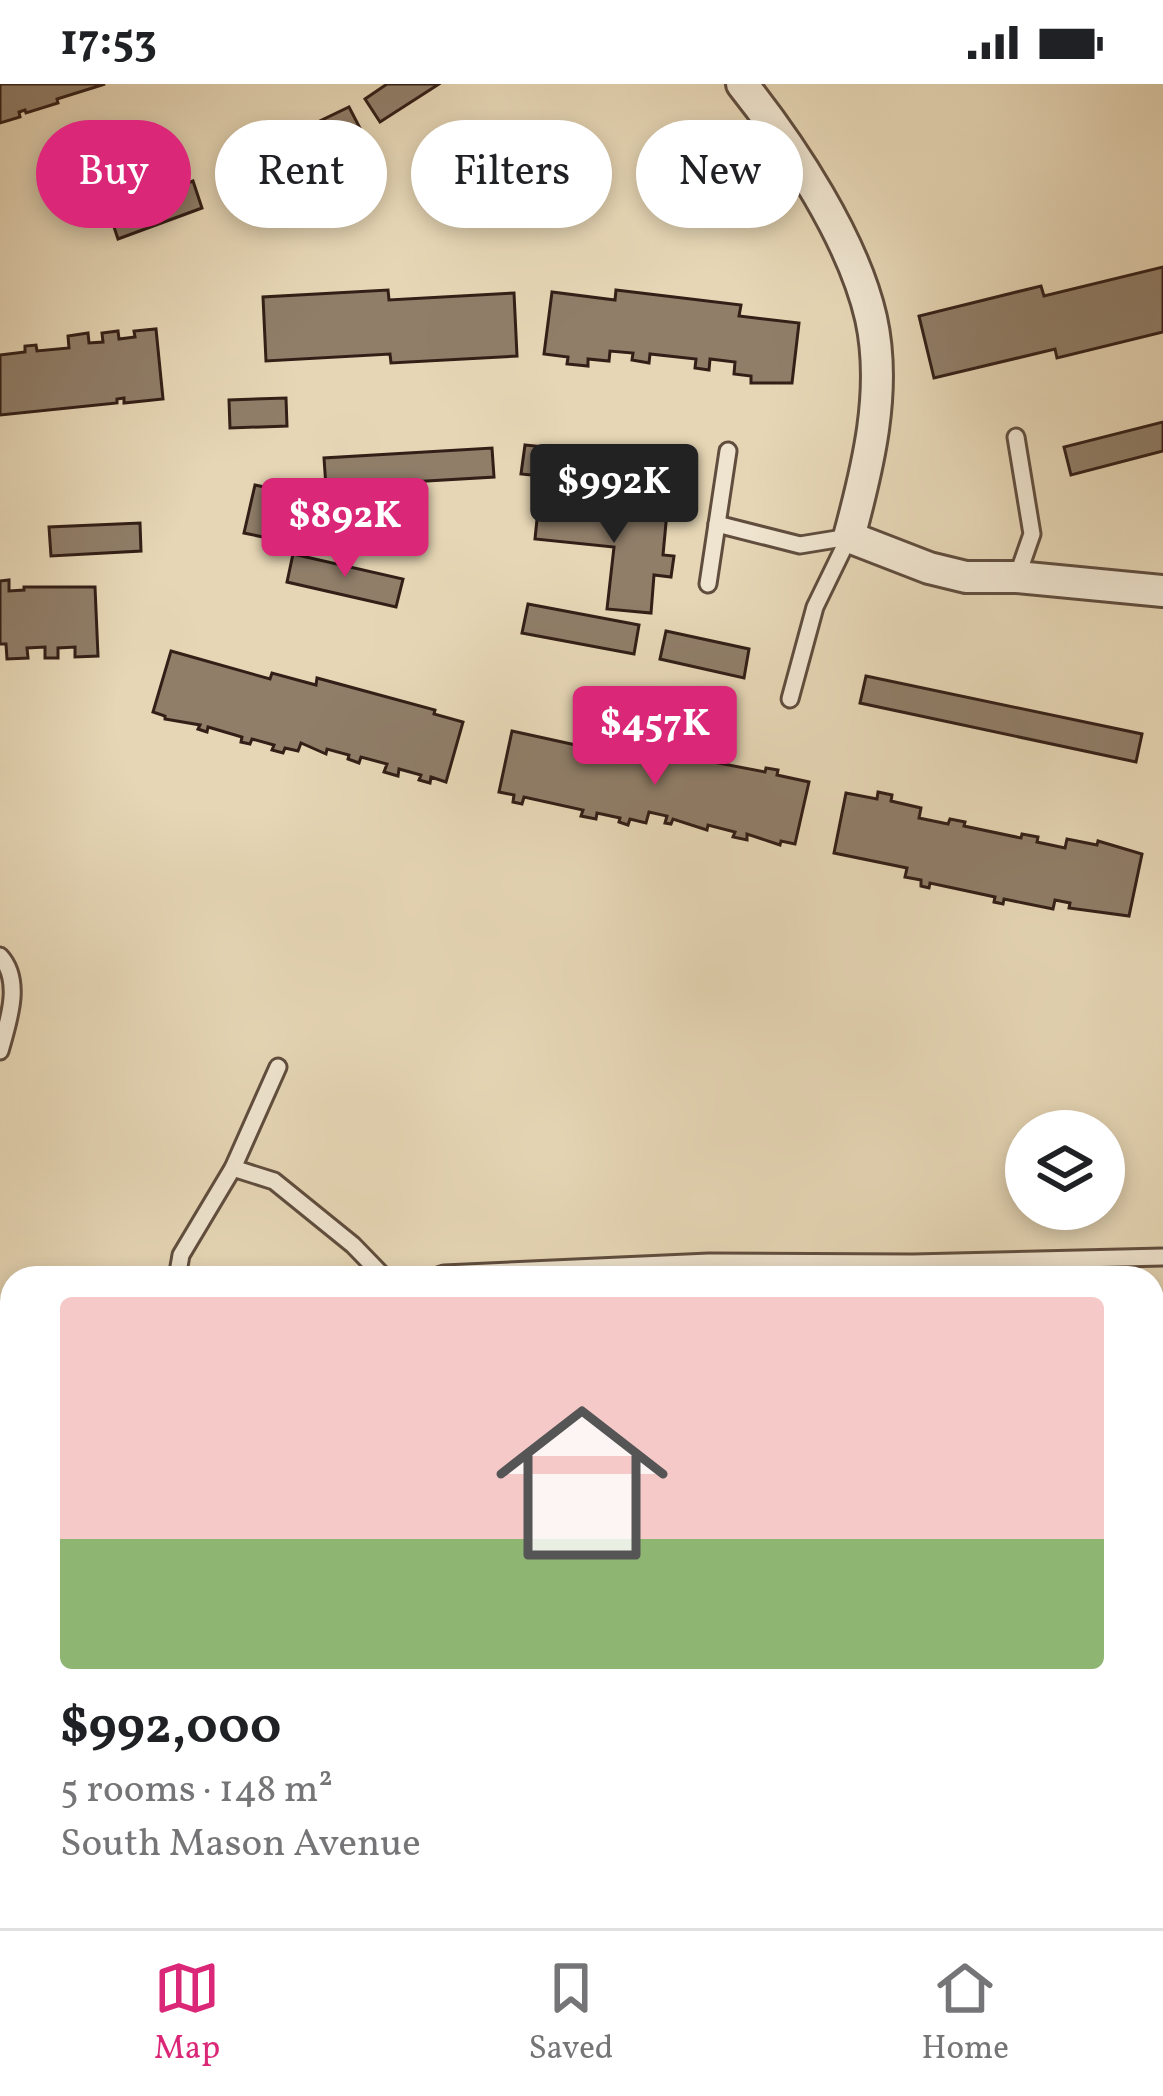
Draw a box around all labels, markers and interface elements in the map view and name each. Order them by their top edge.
text: 17:53 [60,11,157,74]
chip: Buy [36,120,191,228]
chip: Rent [215,120,387,228]
chip: Filters [411,120,612,228]
chip: New [636,120,803,228]
pin: $992K [530,444,698,546]
text: $992K [557,456,671,510]
pin: $892K [261,478,429,580]
text: $892K [288,490,402,544]
pin: $457K [571,686,739,788]
text: $457K [600,698,710,752]
map controls [1005,1110,1125,1230]
button: layers [1005,1110,1125,1230]
icon: home [474,1375,690,1591]
text: $992,000 [60,1693,282,1764]
text: 5 rooms · 148 m² [60,1764,333,1818]
text: South Mason Avenue [60,1818,421,1872]
tab: Map [154,1955,220,2073]
tab: Saved [528,1955,613,2073]
tab: Home [922,1955,1009,2073]

